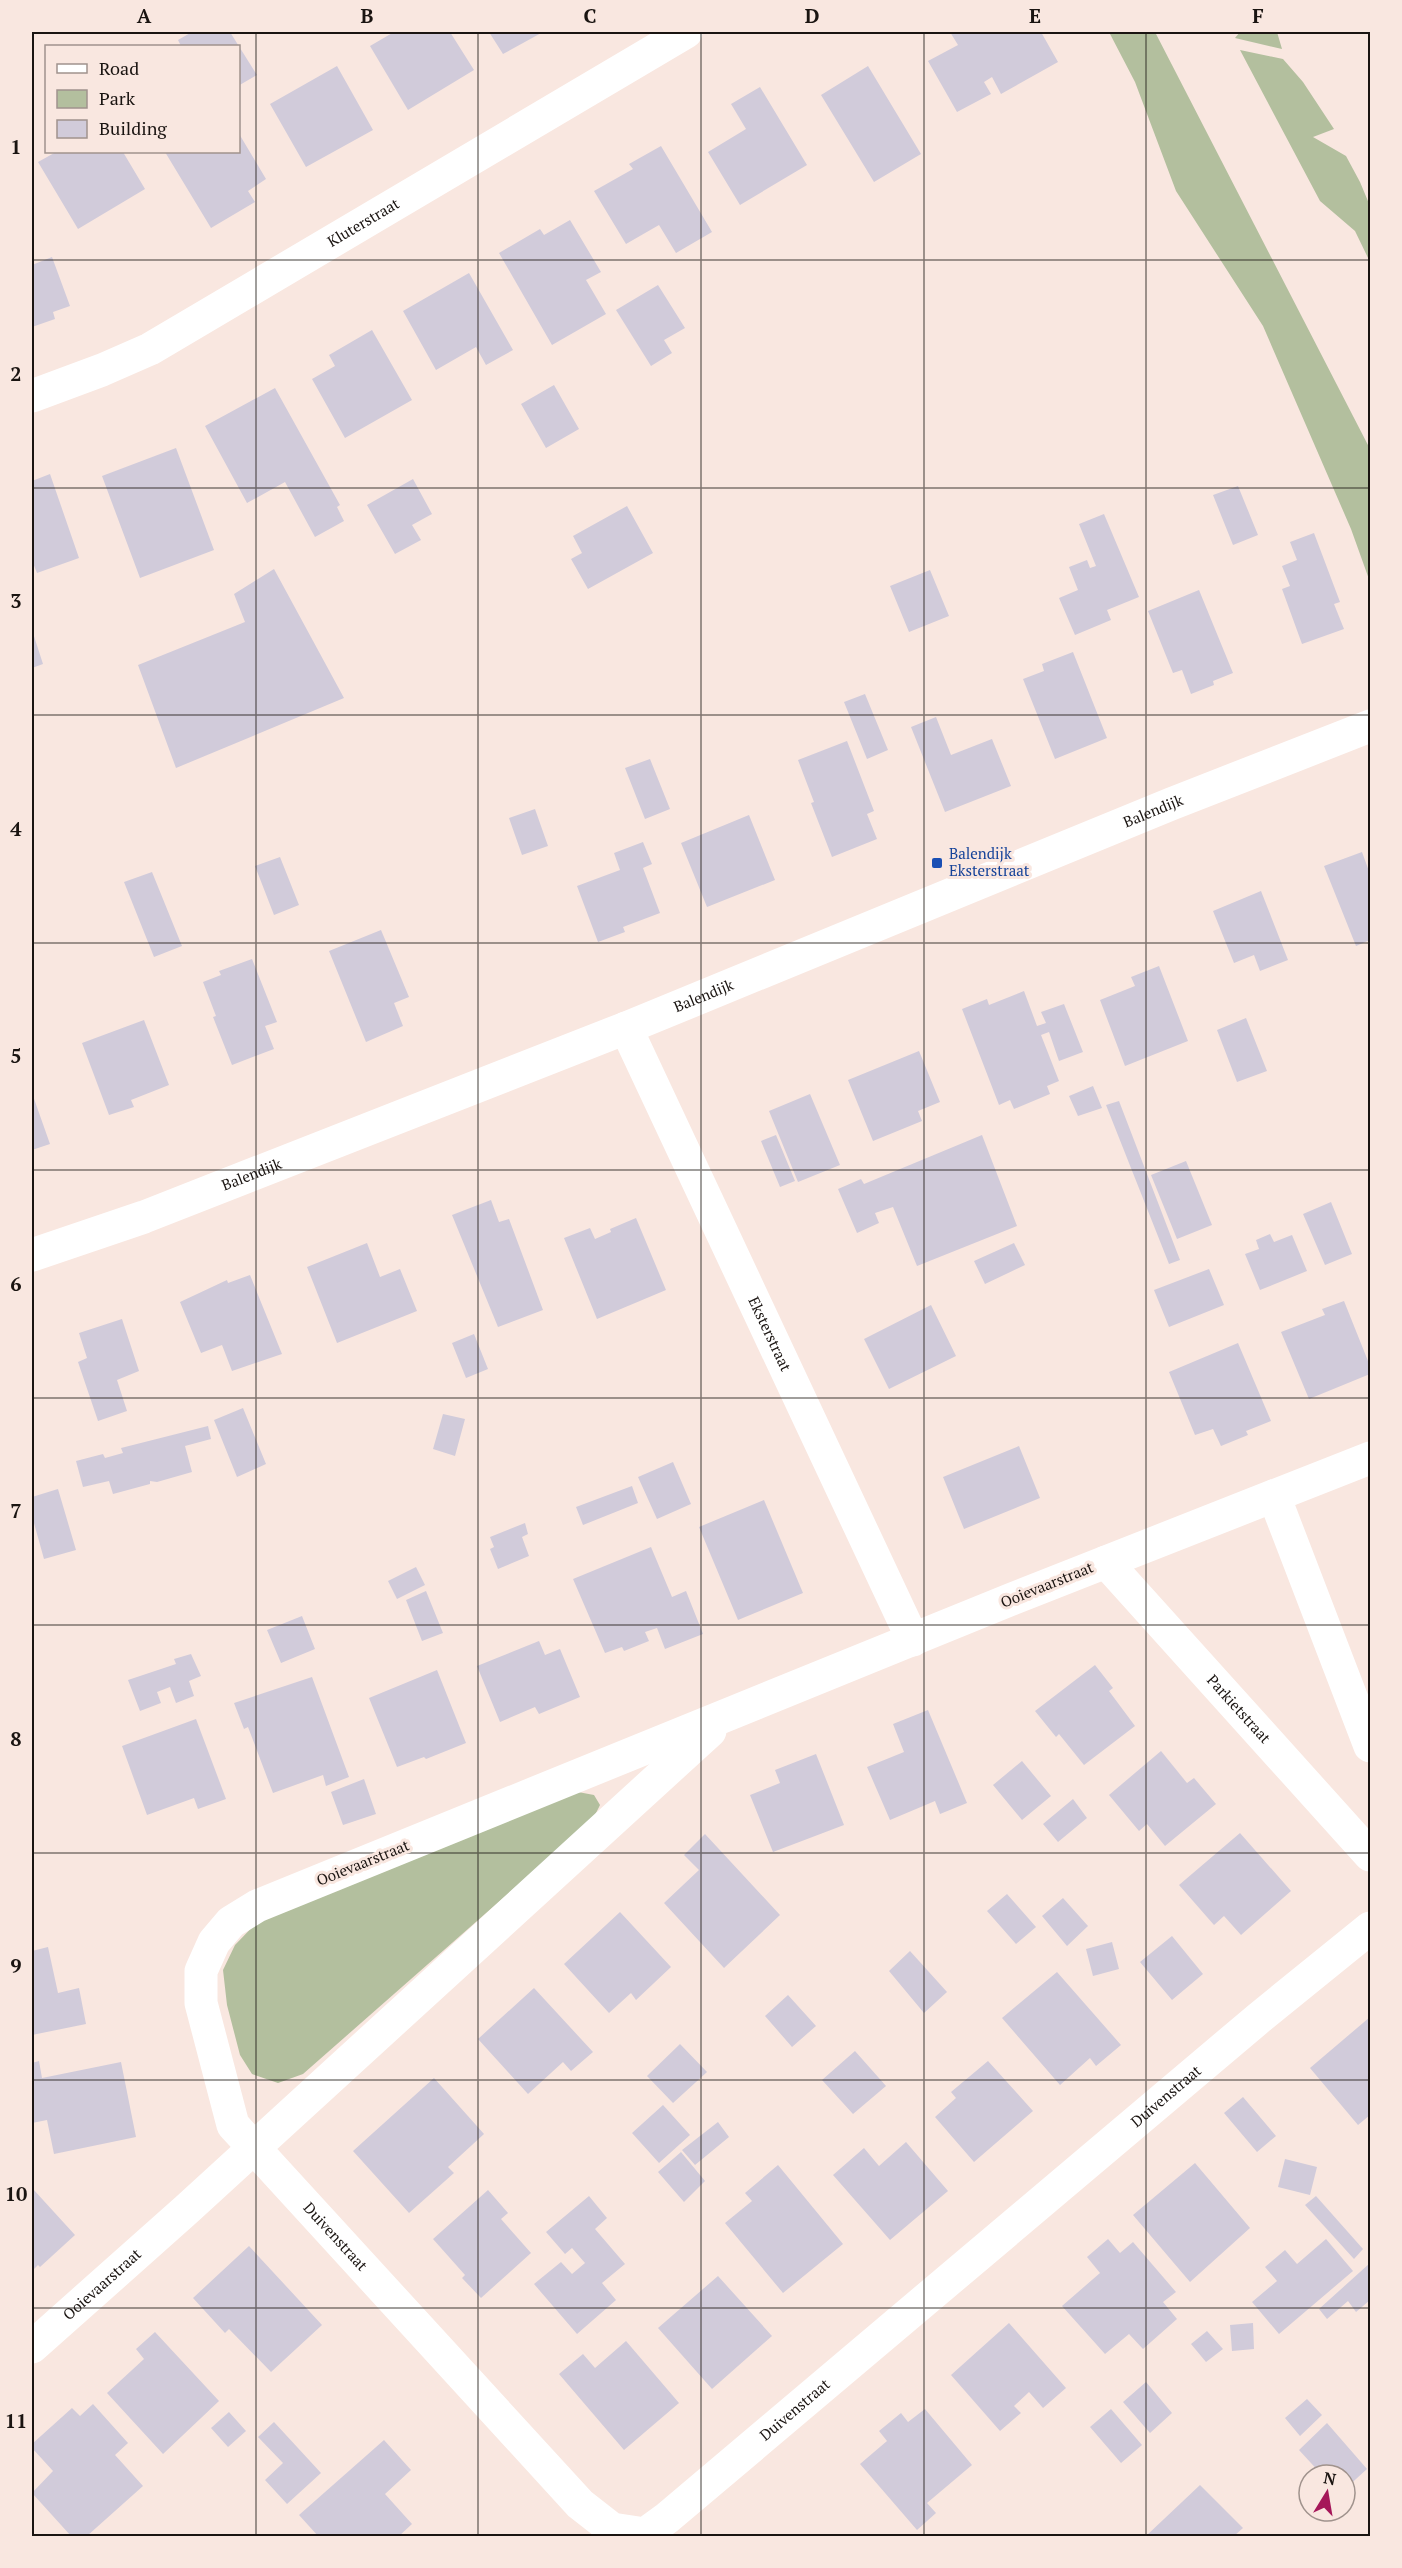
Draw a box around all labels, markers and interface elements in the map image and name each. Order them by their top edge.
text: A [137,2,152,29]
text: B [361,2,374,29]
text: C [583,2,597,29]
text: D [805,2,819,29]
text: E [1029,2,1041,29]
text: F [1252,2,1264,29]
legend [45,45,240,153]
text: Road [99,56,139,80]
text: Park [99,86,136,110]
text: Building [99,116,167,140]
text: 1 [10,133,22,160]
street label: Kluterstraat [323,193,403,251]
text: 2 [10,360,22,387]
text: 3 [10,587,22,614]
street label: Balendijk [1120,789,1186,832]
text: 4 [10,815,22,842]
place label: Balendijk Eksterstraat [949,843,1030,880]
marker: Balendijk Eksterstraat [930,856,944,870]
street label: Balendijk [671,974,736,1016]
text: 5 [10,1042,22,1069]
street label: Balendijk [219,1153,284,1195]
text: 6 [10,1270,22,1297]
street label: Eksterstraat [744,1293,797,1375]
text: 7 [10,1497,22,1524]
street label: Ooievaarstraat [997,1556,1096,1612]
street label: Parkietstraat [1203,1670,1276,1747]
text: 8 [10,1725,22,1752]
street label: Ooievaarstraat [313,1834,412,1890]
text: 9 [10,1952,22,1979]
street label: Duivenstraat [1126,2060,1205,2131]
text: 10 [5,2180,27,2207]
street label: Duivenstraat [300,2198,373,2275]
street label: Ooievaarstraat [58,2243,145,2324]
street label: Duivenstraat [755,2373,834,2445]
text: 11 [5,2407,27,2434]
north arrow [1297,2463,1357,2523]
text: N [1322,2466,1338,2490]

